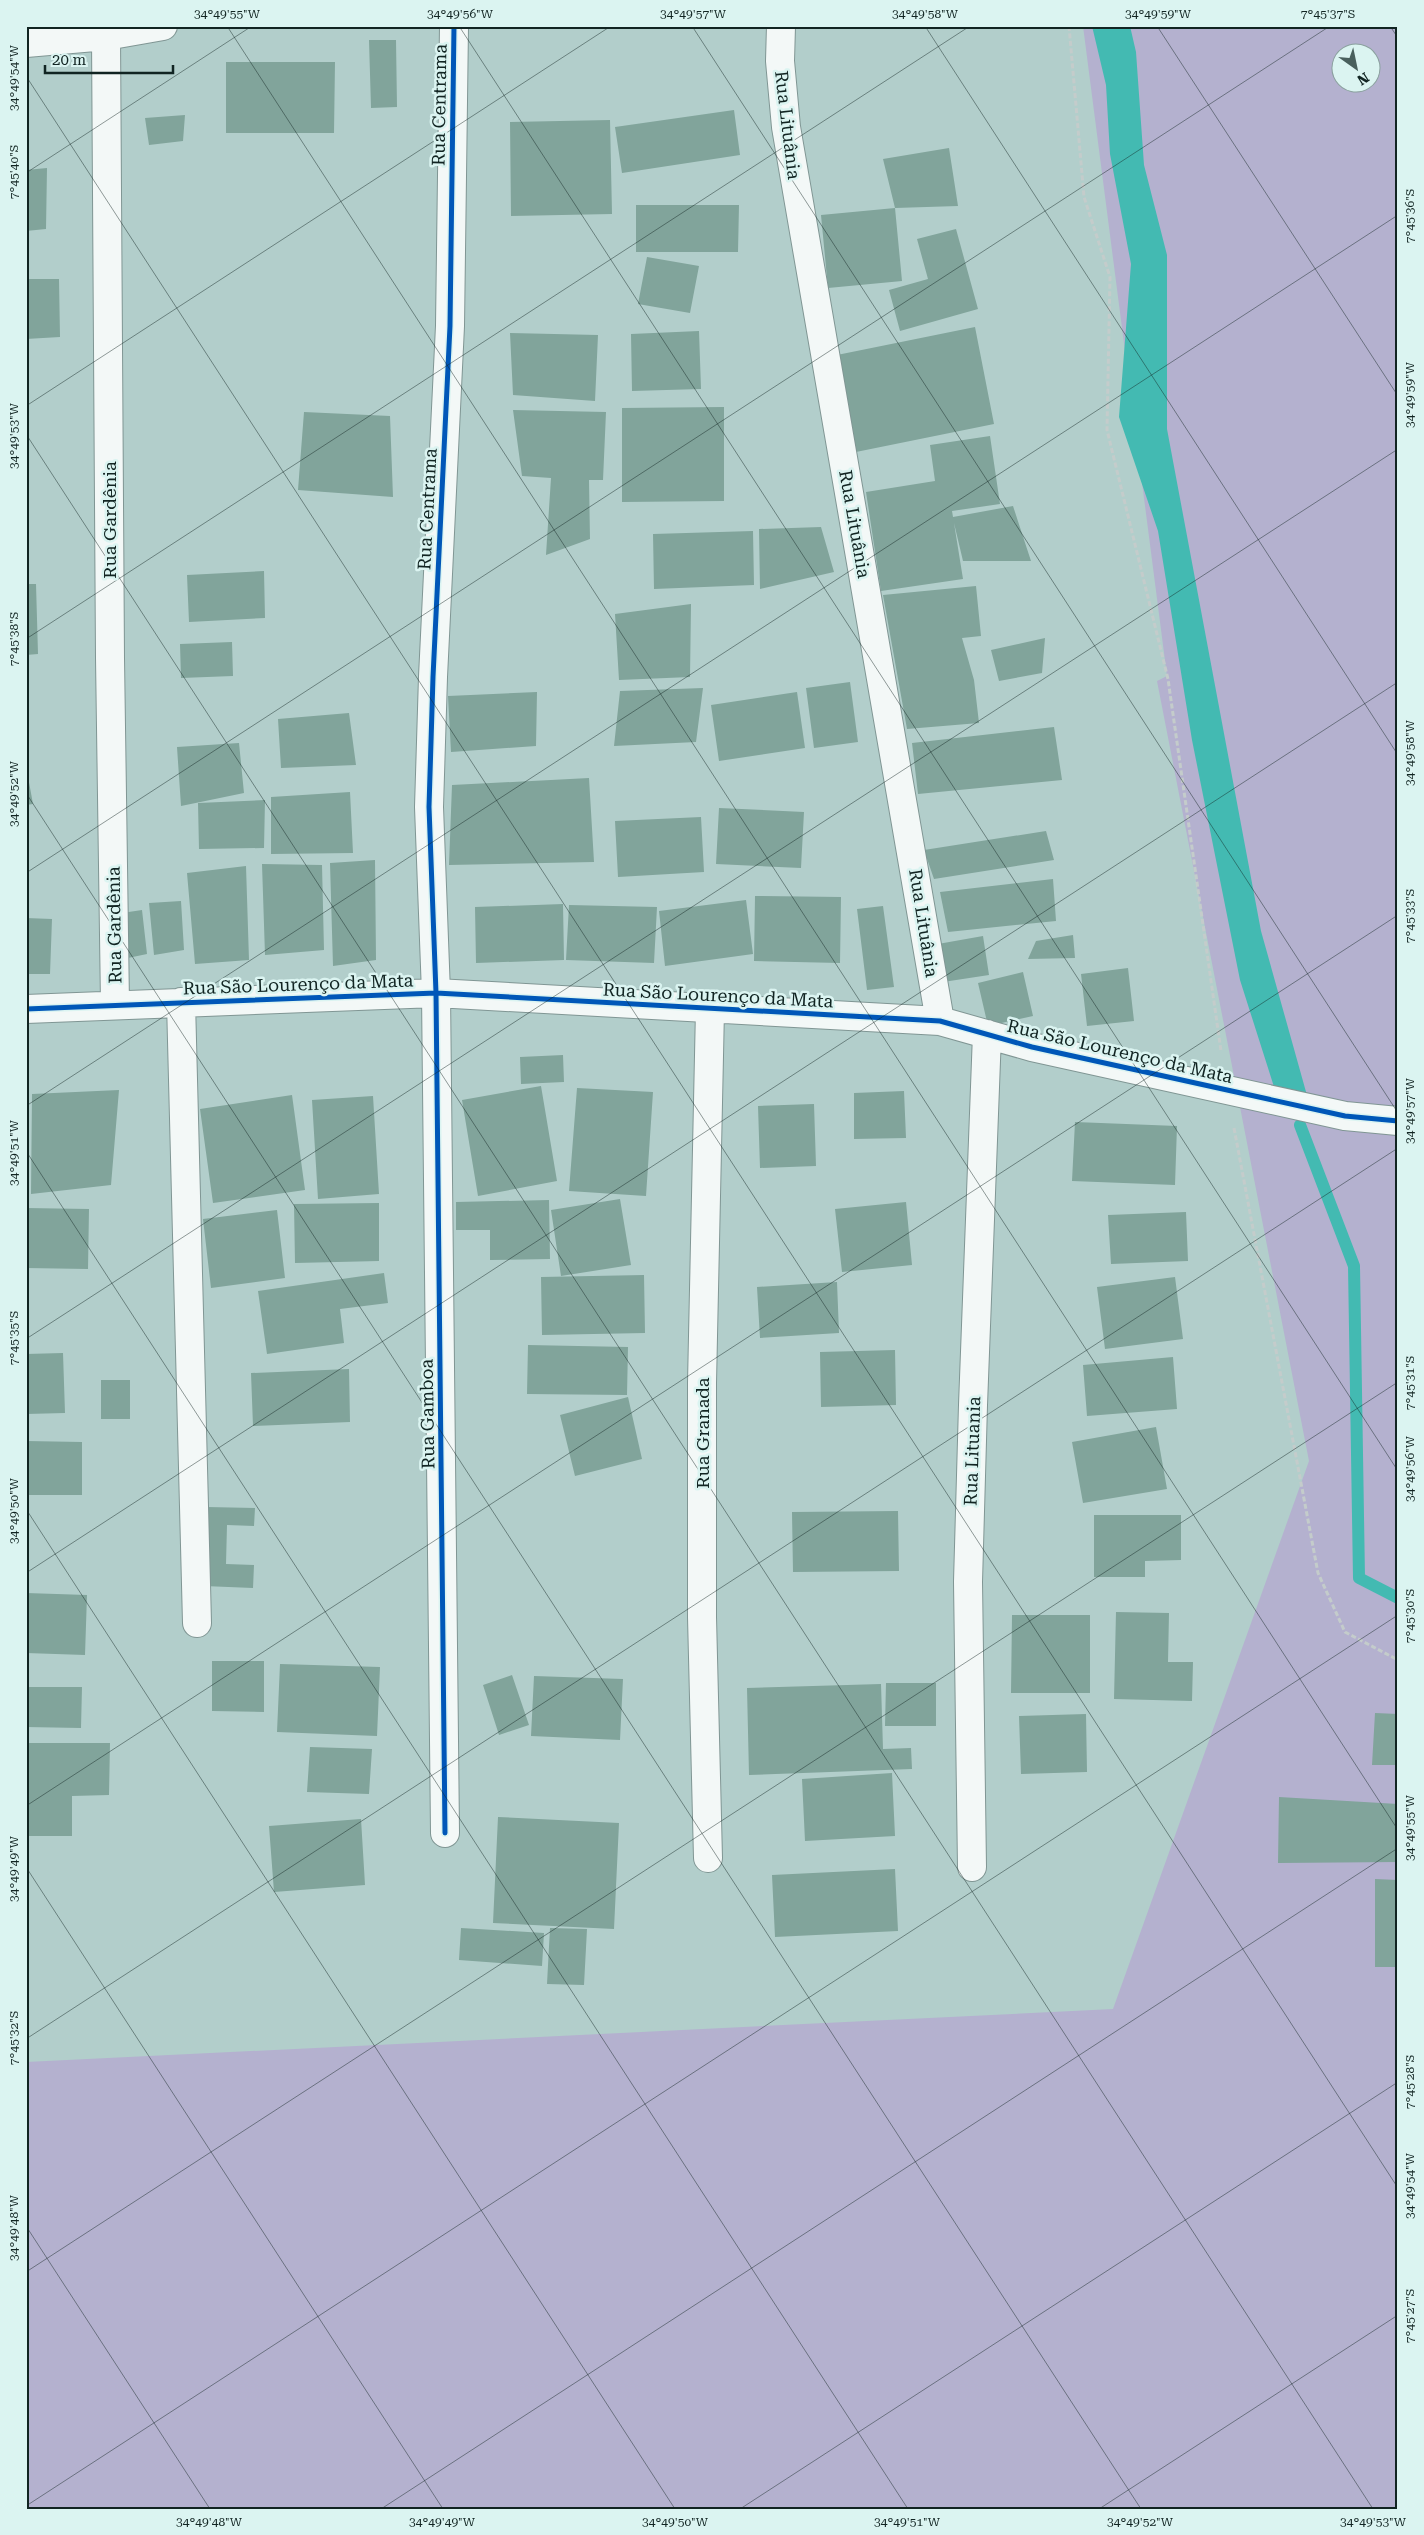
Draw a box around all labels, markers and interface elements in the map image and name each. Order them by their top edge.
text: 34°49'55"W [194,7,261,21]
text: 34°49'56"W [427,7,494,21]
text: 34°49'57"W [660,7,727,21]
text: 34°49'58"W [892,7,959,21]
text: 34°49'59"W [1125,7,1192,21]
text: 7°45'37"S [1301,7,1355,21]
scale bar [45,42,172,74]
north arrow [1332,42,1382,92]
text: 34°49'54"W [7,44,21,111]
street label: Rua Centrama [427,44,451,166]
text: 20 m [52,51,87,69]
street label: Rua Lituânia [771,69,805,181]
text: N [1354,69,1372,89]
text: 7°45'40"S [7,145,21,199]
text: 7°45'36"S [1403,189,1417,243]
text: 34°49'59"W [1403,361,1417,428]
text: 34°49'53"W [7,402,21,469]
street label: Rua Centrama [413,447,441,570]
street label: Rua Gardênia [99,461,120,579]
street label: Rua Lituânia [835,468,875,580]
text: 7°45'38"S [7,612,21,666]
text: 34°49'58"W [1403,719,1417,786]
text: 34°49'52"W [7,760,21,827]
street label: Rua Gardênia [102,866,126,984]
street label: Rua Lituânia [905,867,943,979]
text: 7°45'33"S [1403,889,1417,943]
street label: Rua São Lourenço da Mata [182,969,414,999]
street label: Rua São Lourenço da Mata [602,978,834,1012]
street label: Rua São Lourenço da Mata [1005,1015,1235,1087]
text: 34°49'57"W [1403,1077,1417,1144]
text: 34°49'51"W [7,1119,21,1186]
text: 7°45'35"S [7,1311,21,1365]
text: 7°45'31"S [1403,1356,1417,1410]
street label: Rua Gamboa [416,1359,438,1469]
street label: Rua Granada [692,1377,713,1489]
street label: Rua Lituania [960,1396,984,1506]
text: 34°49'56"W [1403,1435,1417,1502]
text: 34°49'50"W [7,1477,21,1544]
text: 7°45'30"S [1403,1589,1417,1643]
text: 34°49'55"W [1403,1794,1417,1861]
text: 34°49'49"W [7,1835,21,1902]
text: 7°45'32"S [7,2011,21,2065]
text: 7°45'28"S [1403,2055,1417,2109]
text: 34°49'54"W [1403,2152,1417,2219]
text: 34°49'48"W [7,2194,21,2261]
text: 7°45'27"S [1403,2289,1417,2343]
text: 34°49'48"W [176,2515,243,2529]
text: 34°49'49"W [409,2515,476,2529]
text: 34°49'50"W [642,2515,709,2529]
text: 34°49'51"W [874,2515,941,2529]
text: 34°49'52"W [1107,2515,1174,2529]
text: 34°49'53"W [1340,2515,1407,2529]

